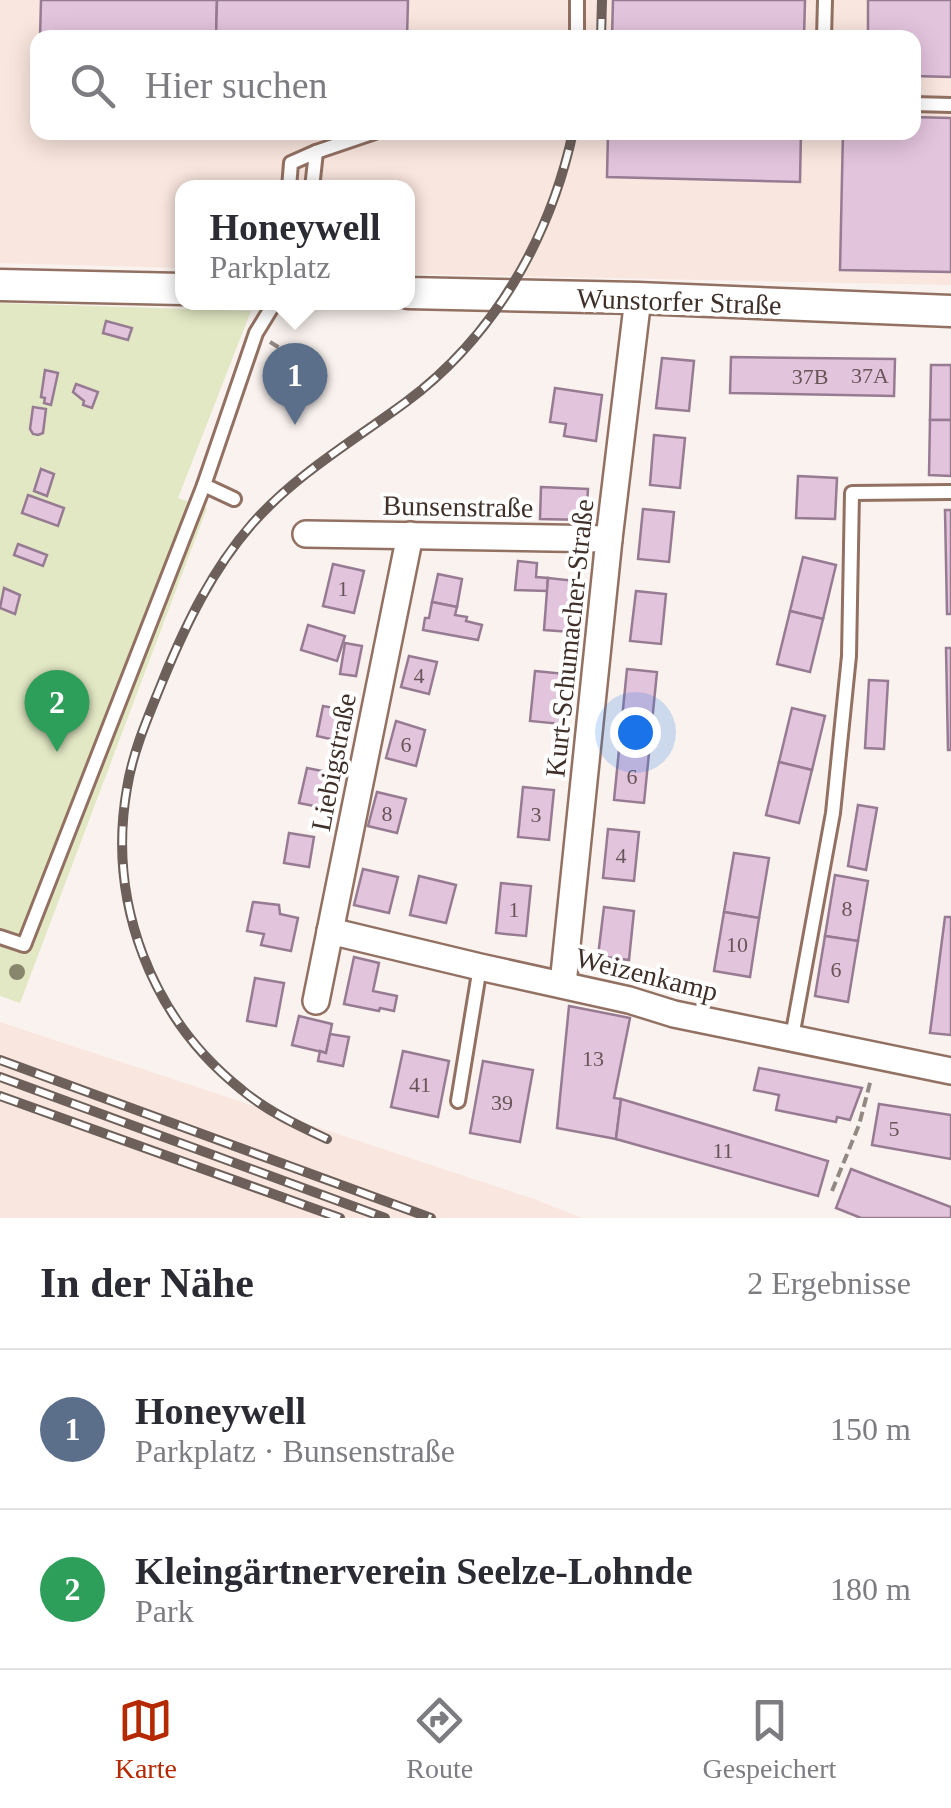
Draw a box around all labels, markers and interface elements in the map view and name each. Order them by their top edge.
search box [30,30,921,140]
icon: search [65,58,120,113]
text: Hier suchen [145,64,328,106]
popup [175,180,415,310]
text: Honeywell [210,206,380,248]
text: Parkplatz [210,249,330,285]
street label: Wunstorfer Straße [576,282,782,321]
pin: 1 [262,342,328,425]
house number: 37A [851,363,889,388]
house number: 37B [792,364,828,389]
street label: Bunsenstraße [382,490,534,523]
street label: Kurt-Schumacher-Straße [539,498,600,779]
house number: 1 [338,576,349,601]
house number: 4 [414,663,425,688]
pin: 2 [24,670,90,752]
street label: Liebigstraße [305,690,362,834]
your location [610,707,661,758]
house number: 6 [401,732,412,757]
house number: 6 [627,764,638,789]
house number: 8 [382,801,393,826]
house number: 3 [531,802,542,827]
house number: 4 [616,843,627,868]
house number: 8 [842,896,853,921]
house number: 1 [509,897,520,922]
house number: 10 [726,932,748,957]
street label: Weizenkamp [573,942,721,1007]
house number: 6 [831,957,842,982]
house number: 13 [582,1046,604,1071]
house number: 41 [409,1072,431,1097]
house number: 39 [491,1090,513,1115]
house number: 5 [889,1116,900,1141]
house number: 11 [712,1138,734,1163]
text: In der Nähe [40,1260,254,1306]
text: 2 Ergebnisse [747,1265,911,1301]
text: Honeywell [135,1390,306,1432]
text: 1 [65,1411,81,1447]
text: 150 m [830,1411,911,1447]
text: Parkplatz · Bunsenstraße [135,1433,455,1469]
text: Kleingärtnerverein Seelze-Lohnde [135,1550,693,1592]
text: 2 [65,1571,81,1607]
text: 180 m [830,1571,911,1607]
text: Park [135,1593,194,1629]
tab: Karte [115,1693,177,1785]
tab: Route [406,1693,473,1785]
tab: Gespeichert [703,1693,836,1785]

